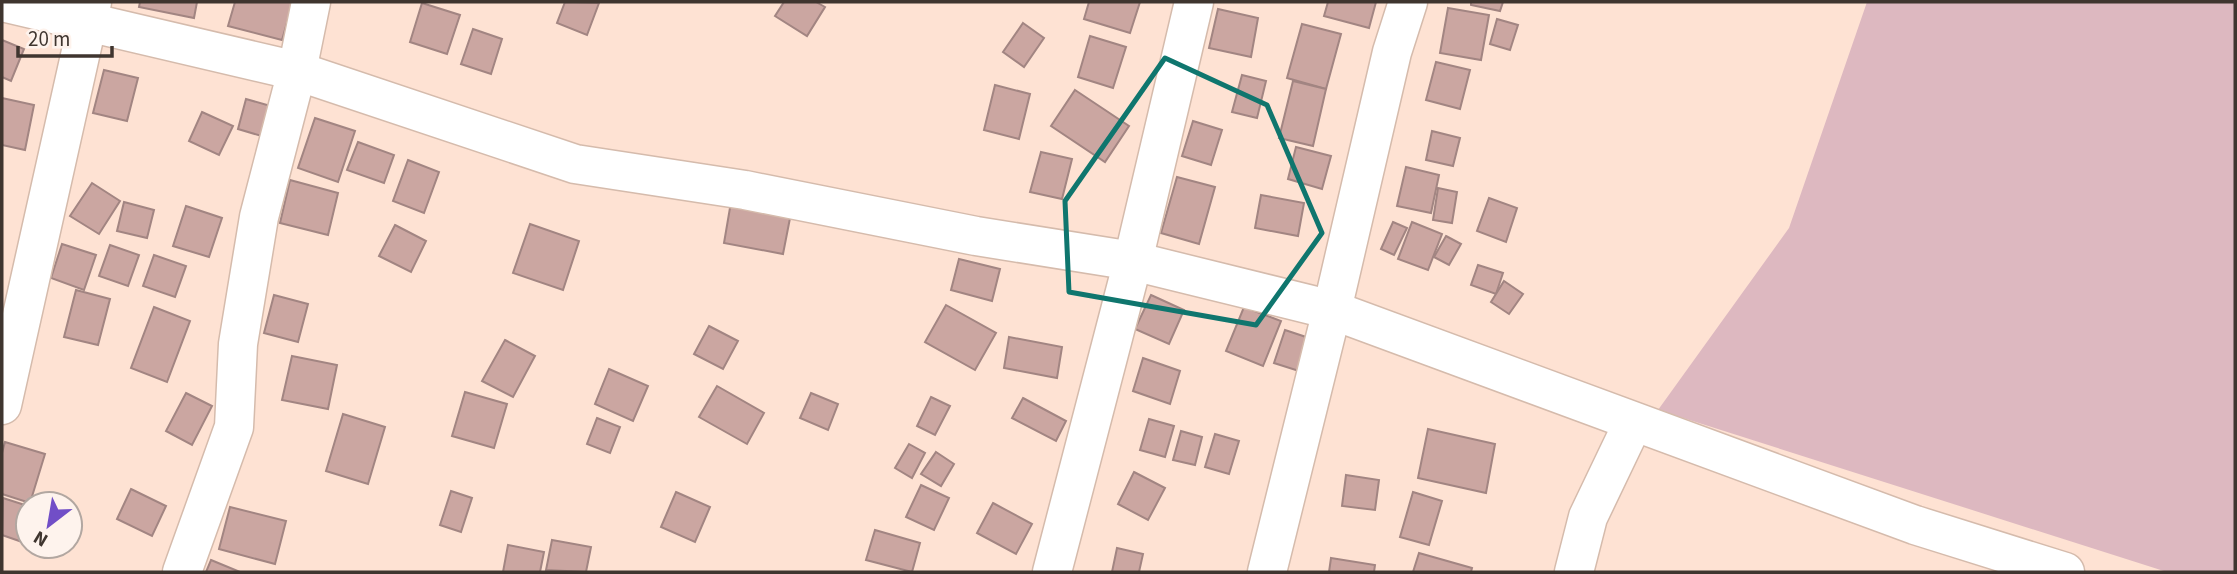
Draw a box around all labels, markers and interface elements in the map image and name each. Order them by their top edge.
scale bar [18,14,112,58]
text: 20 m [28,24,70,54]
north arrow [14,490,84,560]
text: N [29,523,53,553]

